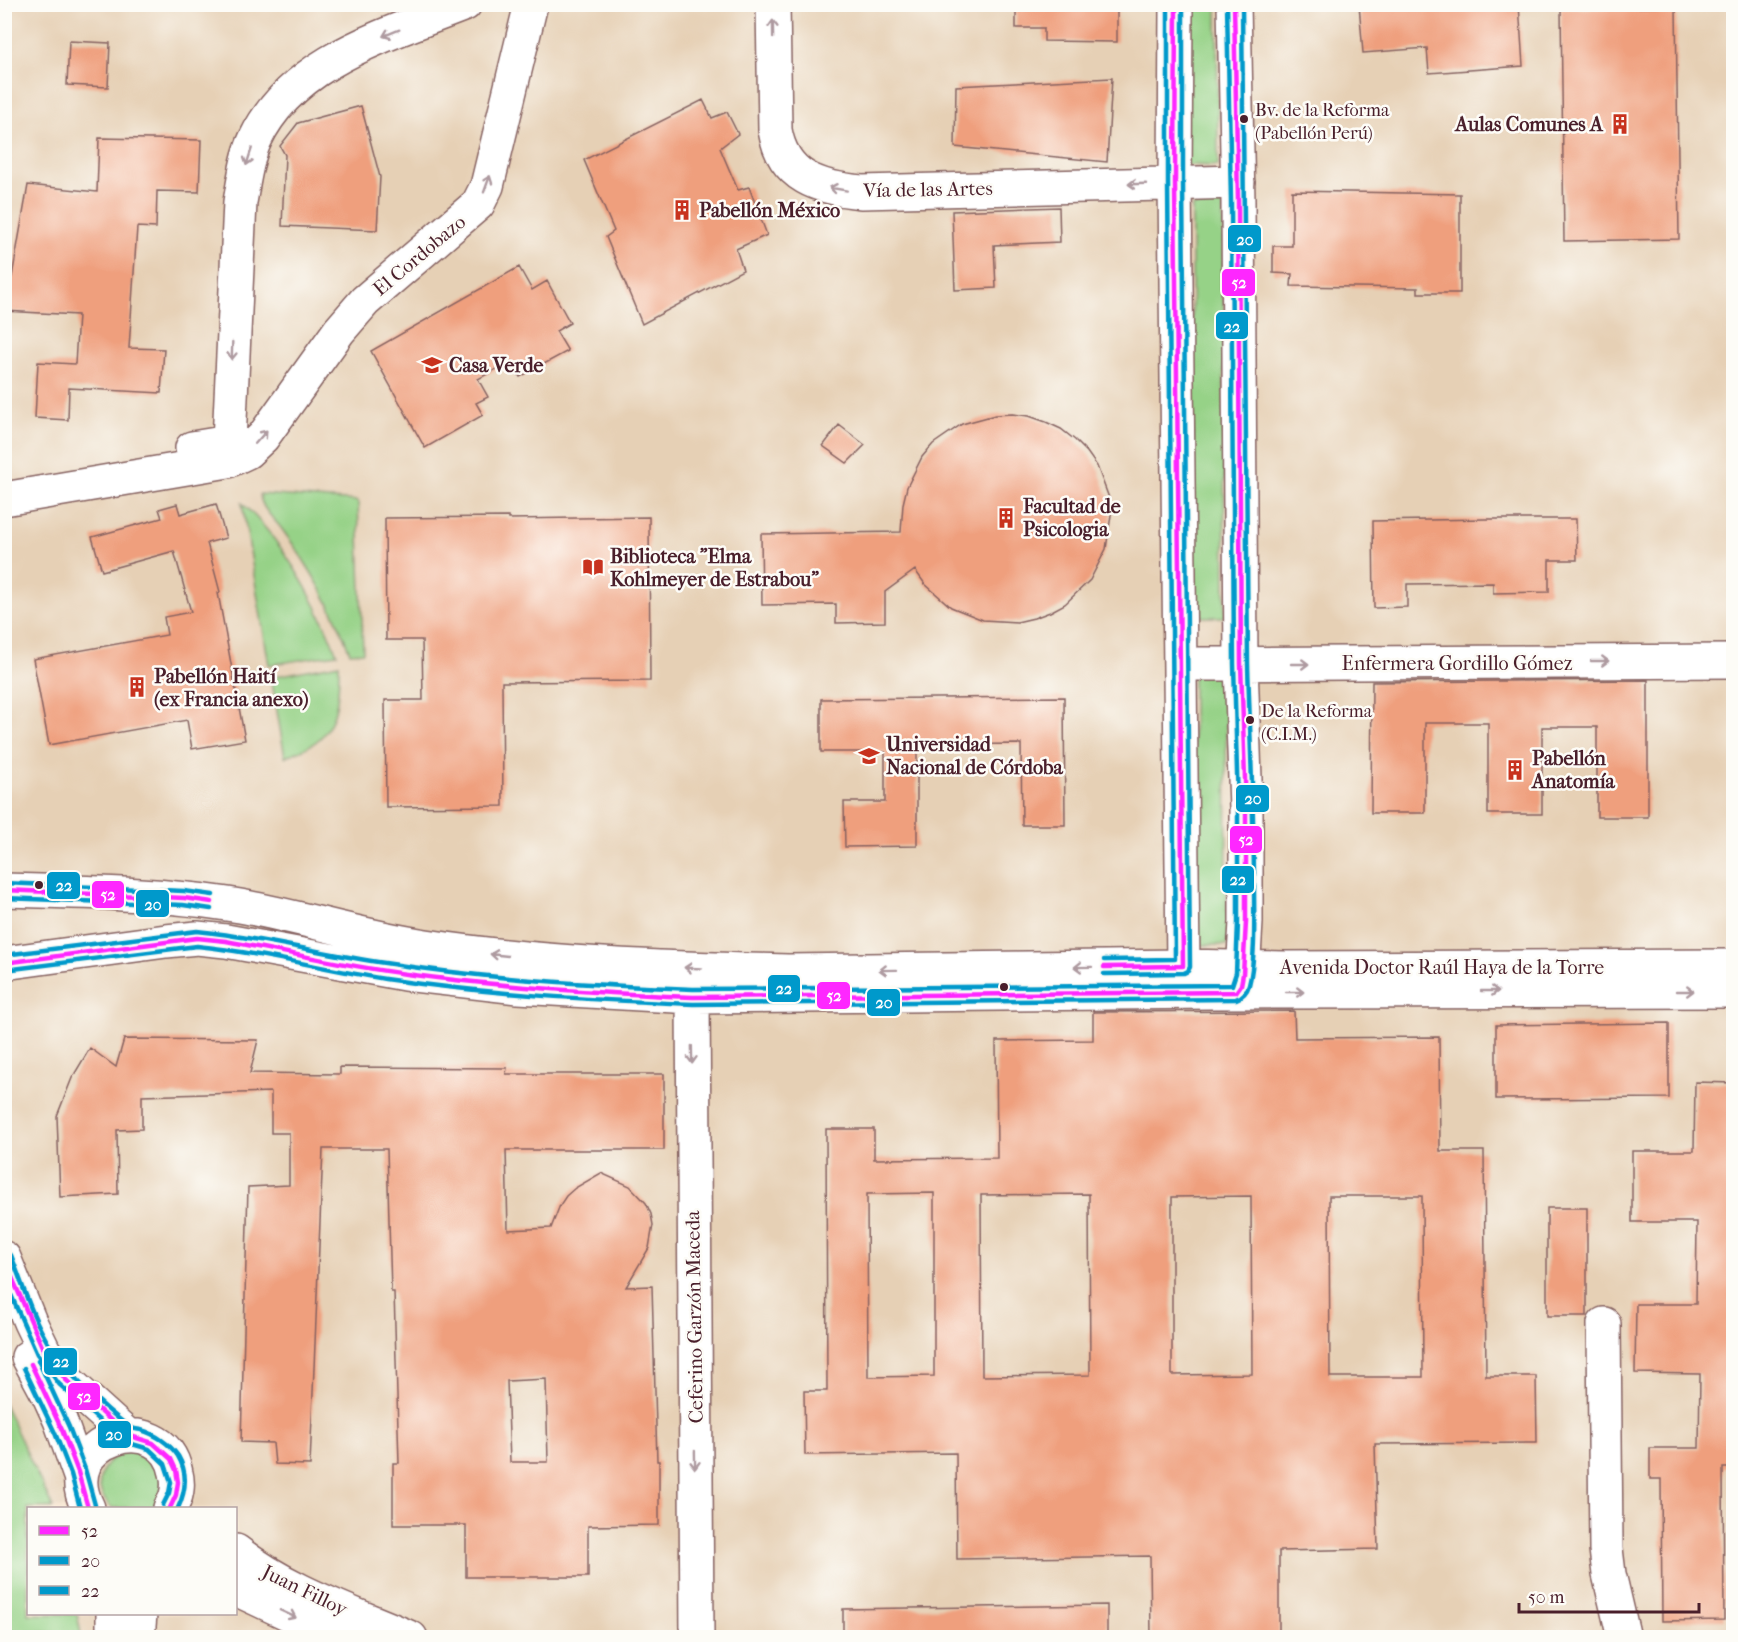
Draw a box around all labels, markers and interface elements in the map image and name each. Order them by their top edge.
one-way arrow [767,19,779,39]
one-way arrow [382,29,401,40]
place label: Bv. de la Reforma (Pabellón Perú) [1255,100,1390,144]
building icon: Aulas Comunes A [1608,112,1632,136]
marker: Bv. de la Reforma (Pabellón Perú) [1238,113,1250,125]
place label: Aulas Comunes A [1453,113,1604,136]
one-way arrow [243,147,254,166]
one-way arrow [482,175,493,194]
street label: Vía de las Artes [862,177,993,202]
one-way arrow [1128,179,1148,190]
one-way arrow [828,183,848,194]
building icon: Pabellón México [670,198,694,222]
place label: Pabellón México [699,199,840,222]
street label: El Cordobazo [368,210,470,301]
line badge: 20 [1227,224,1262,253]
text: 20 [1236,230,1254,249]
line badge: 52 [1221,268,1256,297]
text: 52 [1231,273,1247,292]
line badge: 22 [1215,311,1249,340]
text: 22 [1224,317,1240,336]
one-way arrow [227,340,238,360]
school or university icon: Casa Verde [420,353,444,377]
place label: Casa Verde [449,354,544,377]
one-way arrow [254,430,268,445]
place label: Facultad de Psicologia [1022,495,1121,541]
building icon: Facultad de Psicologia [994,506,1018,530]
place label: Biblioteca "Elma Kohlmeyer de Estrabou" [610,545,819,591]
library icon: Biblioteca "Elma Kohlmeyer de Estrabou" [581,555,605,579]
street label: Enfermera Gordillo Gómez [1341,652,1573,675]
one-way arrow [1589,656,1609,667]
one-way arrow [1289,658,1309,670]
place label: Pabellón Haití (ex Francia anexo) [154,665,309,711]
building icon: Pabellón Haití (ex Francia anexo) [125,675,149,699]
place label: De la Reforma (C.I.M.) [1261,701,1373,745]
marker: De la Reforma (C.I.M.) [1244,714,1256,726]
place label: Universidad Nacional de Córdoba [885,733,1063,779]
school or university icon: Universidad Nacional de Córdoba [857,744,881,768]
place label: Pabellón Anatomía [1530,747,1616,793]
building icon: Pabellón Anatomía [1503,758,1527,782]
line badge: 20 [1235,784,1270,813]
text: 20 [1244,789,1262,808]
line badge: 52 [1229,825,1263,854]
text: 52 [1238,830,1254,849]
line badge: 22 [1221,865,1255,894]
text: 22 [1230,870,1246,889]
line badge: 22 [46,871,81,900]
text: 22 [56,876,72,895]
unlabelled marker [33,879,45,891]
line badge: 52 [91,880,125,909]
text: 52 [100,885,116,904]
line badge: 20 [135,889,170,918]
text: 20 [144,895,162,914]
one-way arrow [489,949,509,960]
street label: Avenida Doctor Raúl Haya de la Torre [1279,956,1604,979]
one-way arrow [1073,961,1093,973]
one-way arrow [684,963,704,974]
one-way arrow [878,964,898,976]
line badge: 22 [767,974,801,1003]
text: 22 [776,979,792,998]
line badge: 52 [816,981,851,1010]
unlabelled marker [998,981,1010,993]
one-way arrow [1479,985,1499,997]
one-way arrow [1674,985,1694,997]
text: 52 [826,986,842,1005]
one-way arrow [1284,986,1304,998]
line badge: 20 [866,988,901,1017]
text: 20 [875,993,893,1012]
one-way arrow [686,1045,698,1065]
street label: Ceferino Garzón Maceda [681,1210,708,1424]
line badge: 22 [43,1347,78,1376]
text: 22 [53,1352,69,1371]
line badge: 52 [67,1382,101,1411]
text: 52 [76,1387,92,1406]
line badge: 20 [97,1420,132,1449]
text: 20 [105,1425,123,1444]
one-way arrow [690,1450,701,1470]
legend [27,1507,237,1615]
text: 52 [81,1521,98,1542]
text: 20 [81,1551,100,1572]
street label: Juan Filloy [257,1559,352,1621]
scale bar [1519,1576,1699,1614]
text: 22 [81,1581,100,1602]
text: 50 m [1528,1587,1565,1608]
one-way arrow [279,1608,297,1620]

